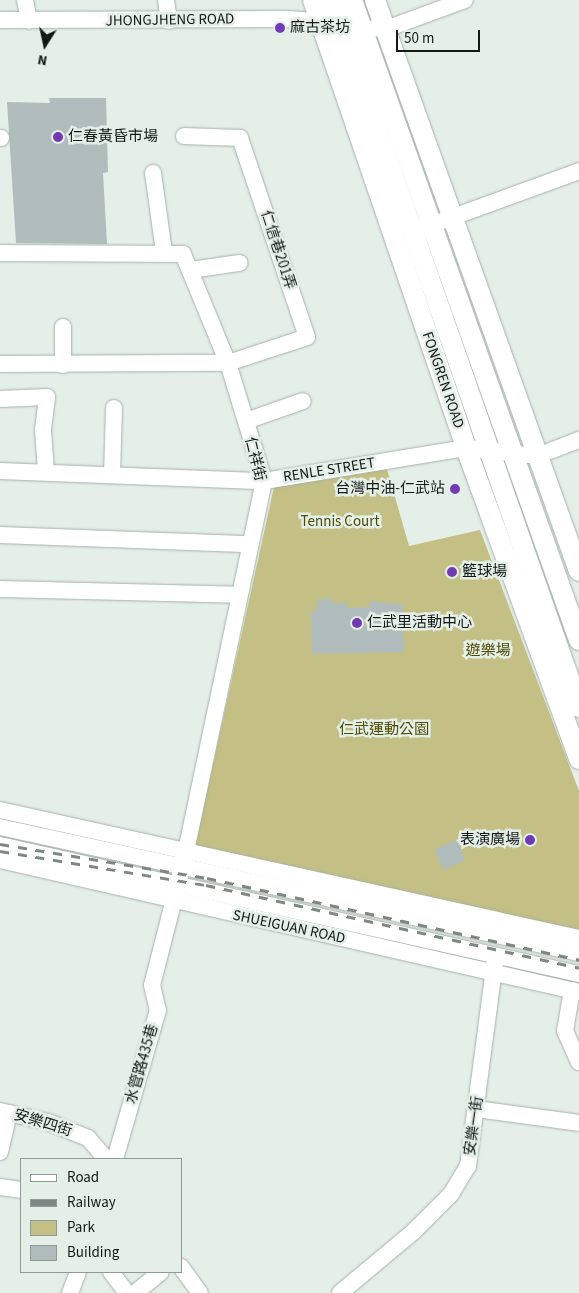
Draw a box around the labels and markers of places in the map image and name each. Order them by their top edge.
place label: 麻古茶坊 [290,19,350,37]
marker: 麻古茶坊 [274,22,286,34]
place label: 仁春黃昏市場 [68,128,158,146]
marker: 仁春黃昏市場 [52,131,64,143]
place label: 台灣中油-仁武站 [335,480,445,498]
marker: 台灣中油-仁武站 [449,483,461,495]
place label: 籃球場 [462,563,507,581]
marker: 籃球場 [446,566,458,578]
place label: 仁武里活動中心 [367,614,472,632]
marker: 仁武里活動中心 [351,617,363,629]
place label: 表演廣場 [460,831,520,849]
marker: 表演廣場 [524,834,536,846]

